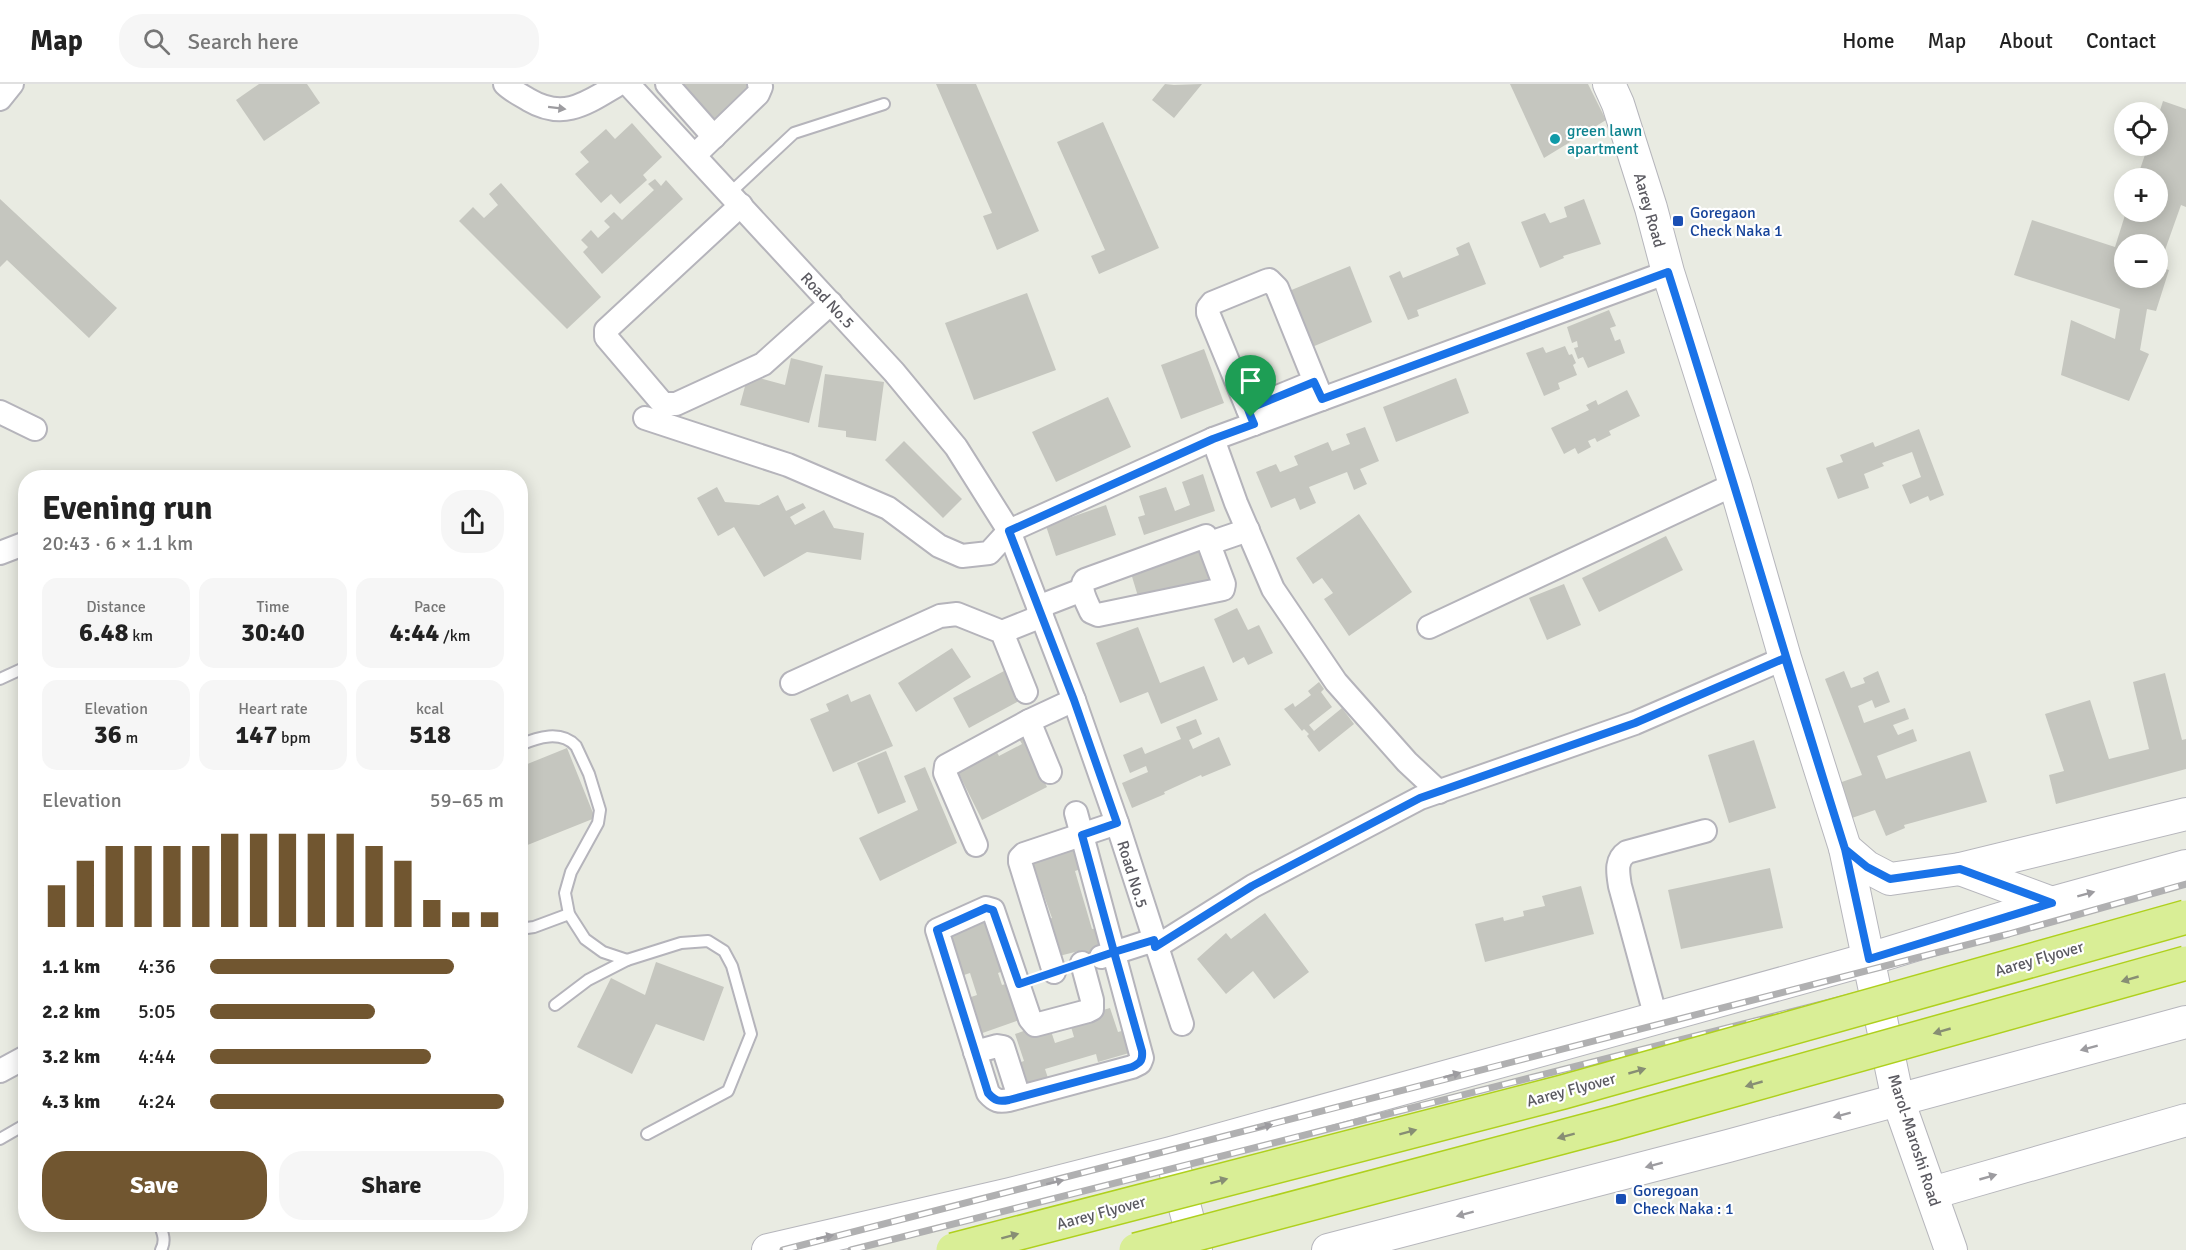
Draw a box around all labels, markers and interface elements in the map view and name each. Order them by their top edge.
search box [119,14,539,68]
text: Map [30,24,83,58]
icon: search [140,25,173,58]
text: Search here [188,28,299,55]
text: Home [1842,28,1895,54]
text: Map [1928,28,1966,54]
text: About [1999,28,2053,54]
text: Contact [2086,28,2156,54]
map controls [2114,102,2168,288]
button: locate [2114,102,2168,156]
one-way arrow [548,104,567,113]
place label: green lawn apartment [1567,121,1642,159]
marker: green lawn apartment [1548,132,1562,146]
button: + [2114,168,2168,222]
street label: Aarey Road [1629,171,1669,250]
place label: Goregaon Check Naka 1 [1690,203,1783,241]
marker: Goregaon Check Naka 1 [1671,214,1685,228]
button: − [2114,234,2168,288]
street label: Road No.5 [796,268,858,333]
pin [1225,355,1276,417]
icon: arrive [1234,364,1267,397]
text: Evening run [42,488,212,529]
button: share [441,490,504,553]
text: 20:43 · 6 × 1.1 km [42,531,193,556]
text: Distance [86,597,146,617]
text: Time [257,597,289,617]
text: Pace [414,597,446,617]
text: 6.48 [79,617,129,649]
text: 30:40 [241,617,305,649]
text: 4:44 [390,617,439,649]
text: km [129,626,153,646]
text: /km [439,626,470,646]
text: Elevation [84,699,148,719]
text: Heart rate [238,699,308,719]
text: kcal [416,699,444,719]
text: 36 [94,719,122,751]
text: 147 [235,719,277,751]
text: 518 [409,719,451,751]
text: m [122,728,138,748]
text: bpm [277,728,311,748]
text: Elevation [42,788,122,813]
text: 59–65 m [430,788,504,813]
street label: Road No.5 [1112,838,1152,911]
one-way arrow [2077,888,2095,898]
street label: Aarey Flyover [1993,937,2086,981]
text: 1.1 km [42,954,100,979]
text: 4:36 [138,954,176,979]
one-way arrow [2121,974,2139,984]
text: 2.2 km [42,999,100,1024]
text: 5:05 [138,999,176,1024]
one-way arrow [1933,1027,1951,1036]
text: 3.2 km [42,1044,100,1069]
text: 4:44 [138,1044,176,1069]
one-way arrow [2080,1044,2098,1054]
one-way arrow [1628,1065,1646,1075]
street label: Aarey Flyover [1524,1068,1618,1111]
one-way arrow [1443,1070,1461,1079]
street label: Marol-Maroshi Road [1883,1072,1945,1209]
one-way arrow [1745,1080,1763,1089]
text: 4.3 km [42,1089,100,1114]
text: 4:24 [138,1089,176,1114]
one-way arrow [1833,1111,1851,1120]
one-way arrow [1255,1122,1273,1131]
one-way arrow [1399,1127,1417,1137]
one-way arrow [1557,1132,1575,1141]
button: Save [42,1151,267,1220]
button: Share [279,1151,504,1220]
one-way arrow [1644,1161,1663,1171]
one-way arrow [1979,1172,1997,1181]
one-way arrow [1210,1176,1228,1186]
one-way arrow [1046,1177,1064,1187]
place label: Goregoan Check Naka : 1 [1633,1181,1734,1219]
street label: Aarey Flyover [1054,1191,1148,1234]
marker: Goregoan Check Naka : 1 [1614,1192,1628,1206]
one-way arrow [1456,1210,1474,1220]
one-way arrow [1001,1230,1019,1240]
one-way arrow [815,1231,834,1241]

